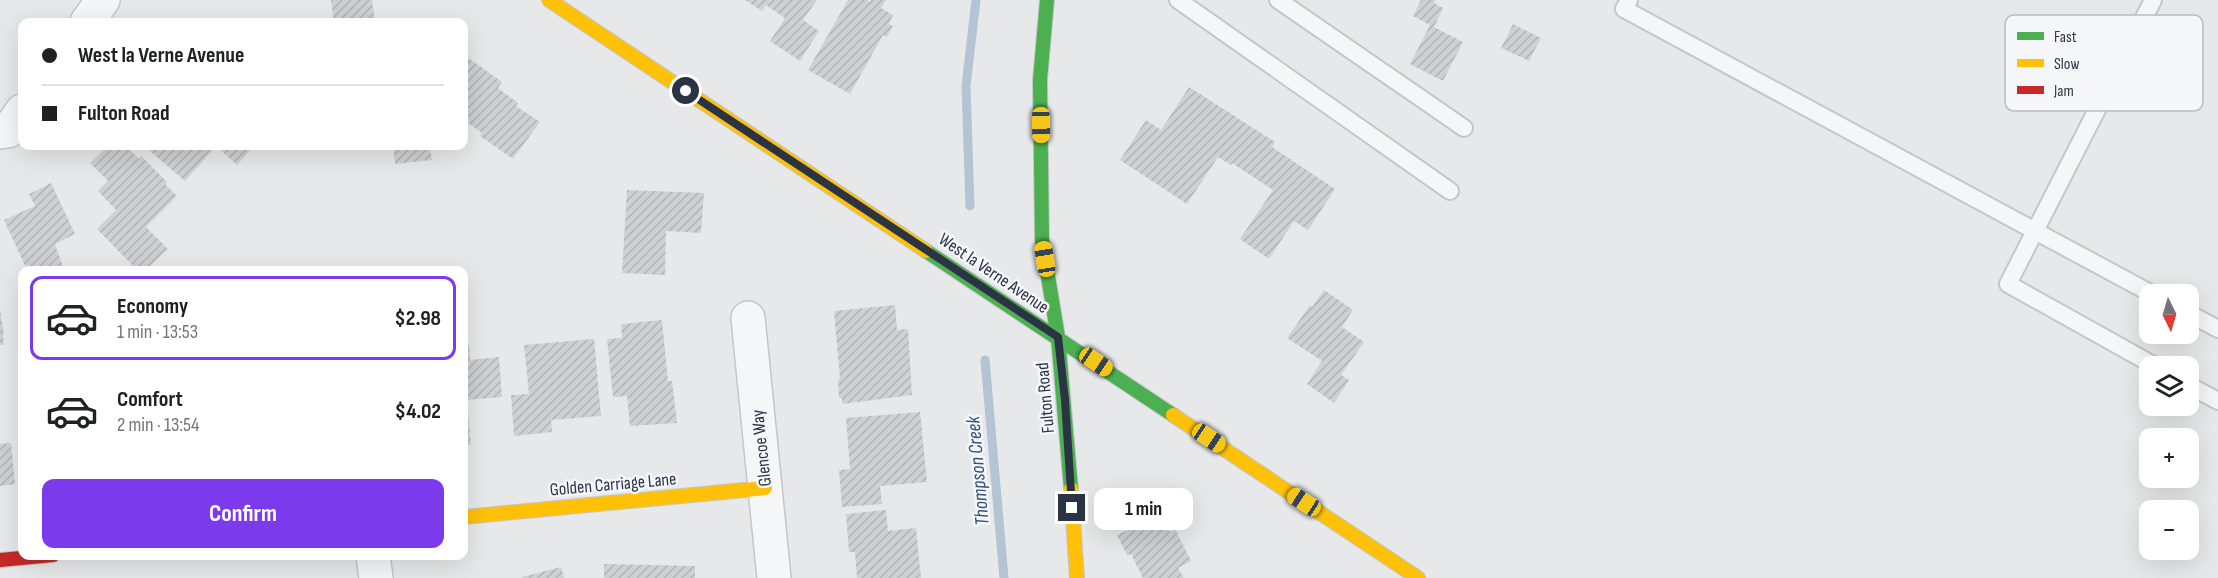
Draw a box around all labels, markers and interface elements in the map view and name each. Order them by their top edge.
legend [2005,15,2203,111]
text: Fast [2054,28,2077,47]
text: West la Verne Avenue [78,42,244,69]
text: Slow [2054,55,2079,74]
route start [672,77,699,104]
text: Jam [2053,82,2074,101]
text: Fulton Road [78,100,170,127]
car [1032,107,1050,143]
street label: West la Verne Avenue [935,229,1053,318]
car [1033,240,1057,278]
north arrow [2139,284,2199,344]
map controls [2139,284,2199,560]
icon: car [45,291,99,345]
text: Economy [117,293,188,320]
text: $2.98 [395,305,441,332]
text: 1 min · 13:53 [117,320,198,344]
car [1076,344,1116,380]
button: layers [2139,356,2199,416]
street label: Fulton Road [1032,362,1059,434]
icon: car [45,384,99,438]
text: Comfort [117,386,183,413]
text: $4.02 [395,398,441,425]
street label: Glencoe Way [747,409,776,487]
text: 2 min · 13:54 [117,413,199,437]
water label: Thompson Creek [961,415,995,526]
car [1189,420,1229,456]
button: + [2139,428,2199,488]
street label: Golden Carriage Lane [549,469,677,500]
button: Confirm [42,479,444,548]
car [1284,485,1324,519]
callout: 1 min [1093,487,1192,529]
route end [1058,494,1085,521]
text: 1 min [1125,497,1162,521]
button: − [2139,500,2199,560]

